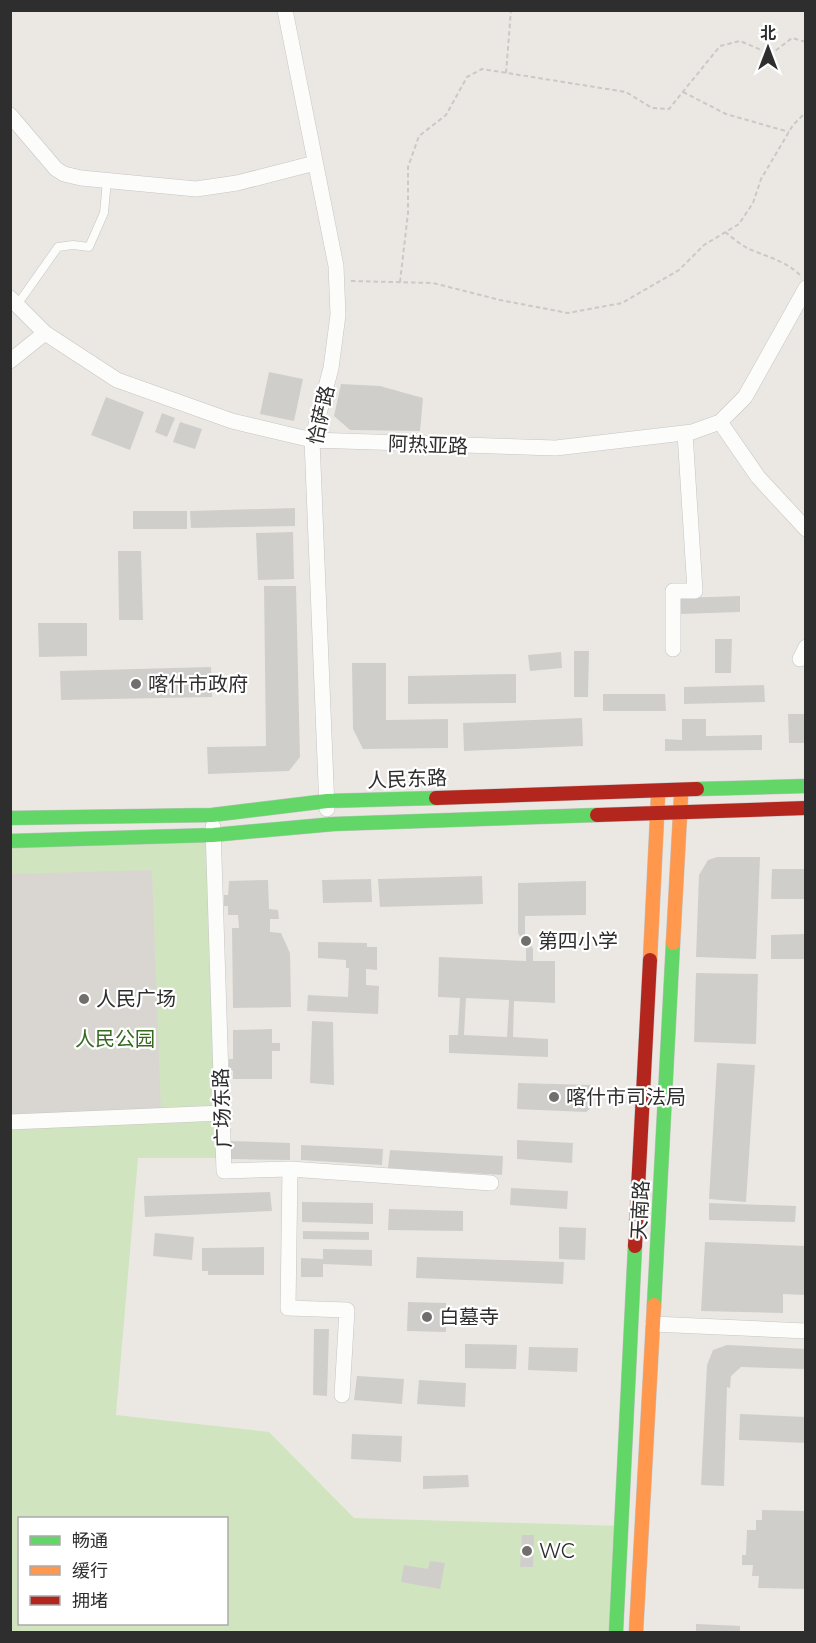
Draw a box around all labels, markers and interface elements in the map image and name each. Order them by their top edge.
north arrow [738,18,798,78]
text: 北 [760,24,776,43]
street label: 恰萨路 [303,383,339,447]
street label: 阿热亚路 [388,432,468,458]
place label: 喀什市政府 [148,672,248,696]
marker: 喀什市政府 [129,677,143,691]
street label: 人民东路 [367,766,447,792]
place label: 第四小学 [538,929,618,953]
marker: 第四小学 [519,934,533,948]
place label: 人民广场 [96,987,176,1011]
marker: 人民广场 [77,992,91,1006]
park label: 人民公园 [75,1027,155,1051]
street label: 广场东路 [209,1068,235,1148]
place label: 喀什市司法局 [566,1085,686,1109]
marker: 喀什市司法局 [547,1090,561,1104]
street label: 天南路 [626,1179,654,1241]
place label: 白墓寺 [439,1305,499,1329]
marker: 白墓寺 [420,1310,434,1324]
legend [18,1517,228,1625]
text: 畅通 [72,1530,108,1552]
place label: WC [539,1539,575,1563]
marker: WC [520,1544,534,1558]
text: 缓行 [72,1560,108,1582]
text: 拥堵 [72,1590,108,1612]

